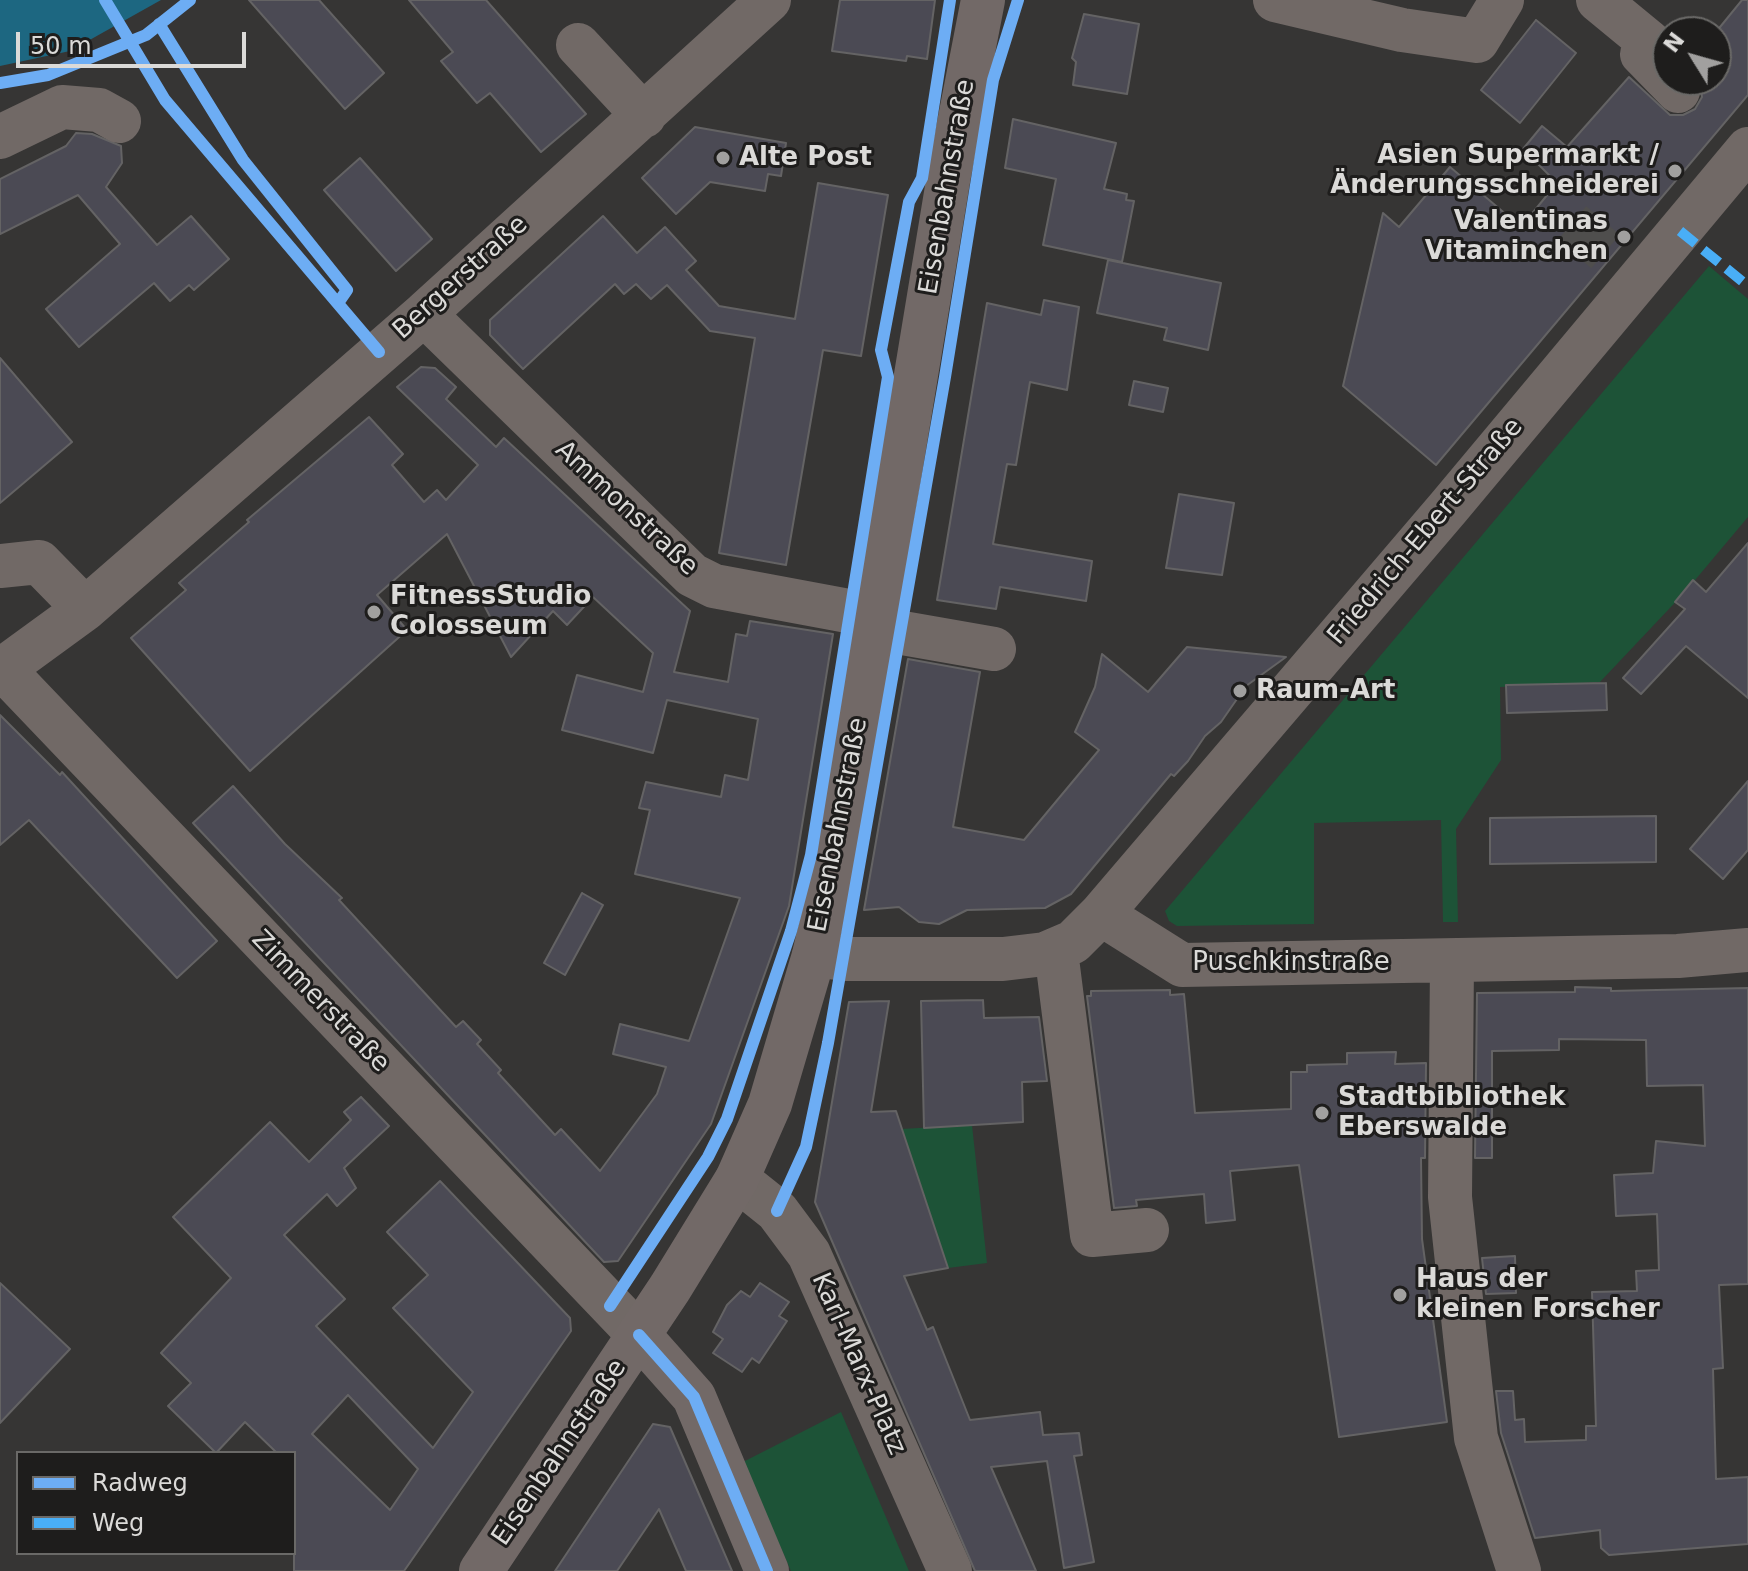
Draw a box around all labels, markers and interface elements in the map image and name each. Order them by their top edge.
scale bar [20,16,250,66]
north arrow [1652,16,1732,96]
text: N [1658,28,1690,57]
text: 50 m [30,32,92,60]
street label: Eisenbahnstraße [914,77,982,297]
place label: Asien Supermarkt / Änderungsschneiderei [1330,140,1659,202]
place label: Alte Post [739,142,872,174]
marker: Alte Post [714,149,732,167]
marker: Asien Supermarkt / Änderungsschneiderei [1666,162,1684,180]
place label: Valentinas Vitaminchen [1425,206,1608,268]
street label: Bergerstraße [387,210,535,346]
marker: Valentinas Vitaminchen [1615,228,1633,246]
street label: Friedrich-Ebert-Straße [1322,412,1530,652]
street label: Ammonstraße [548,435,704,583]
place label: FitnessStudio Colosseum [390,581,591,642]
marker: FitnessStudio Colosseum [365,603,383,621]
place label: Raum-Art [1256,675,1395,707]
marker: Raum-Art [1231,682,1249,700]
street label: Eisenbahnstraße [803,715,875,935]
street label: Zimmerstraße [244,925,396,1079]
street label: Puschkinstraße [1192,947,1390,979]
place label: Stadtbibliothek Eberswalde [1338,1082,1565,1144]
marker: Stadtbibliothek Eberswalde [1313,1104,1331,1122]
place label: Haus der kleinen Forscher [1416,1264,1660,1326]
street label: Karl-Marx-Platz [804,1268,912,1460]
marker: Haus der kleinen Forscher [1391,1286,1409,1304]
street label: Eisenbahnstraße [486,1354,634,1552]
legend [16,1451,296,1555]
text: Radweg [92,1469,188,1497]
text: Weg [92,1509,144,1537]

